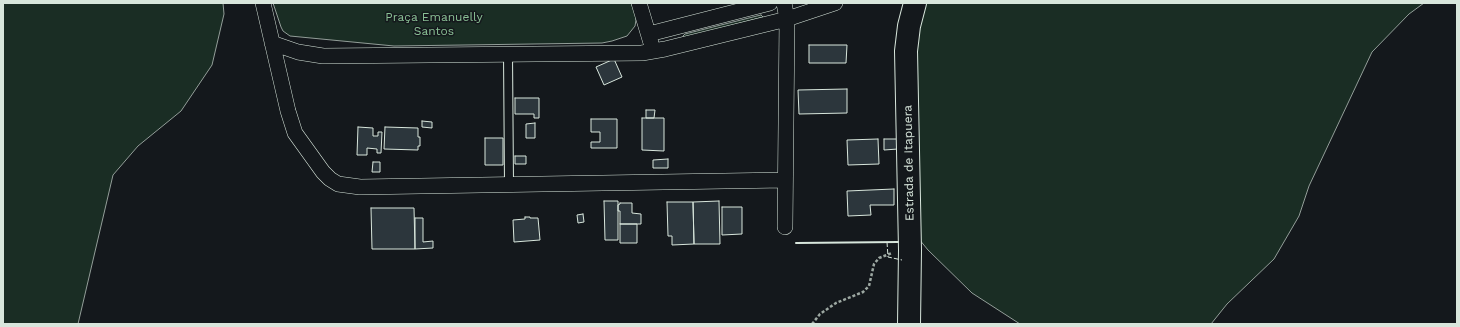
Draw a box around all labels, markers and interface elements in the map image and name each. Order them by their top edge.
park label: Praça Emanuelly Santos [385,10,483,38]
street label: Estrada de Itapuera [901,105,917,221]

